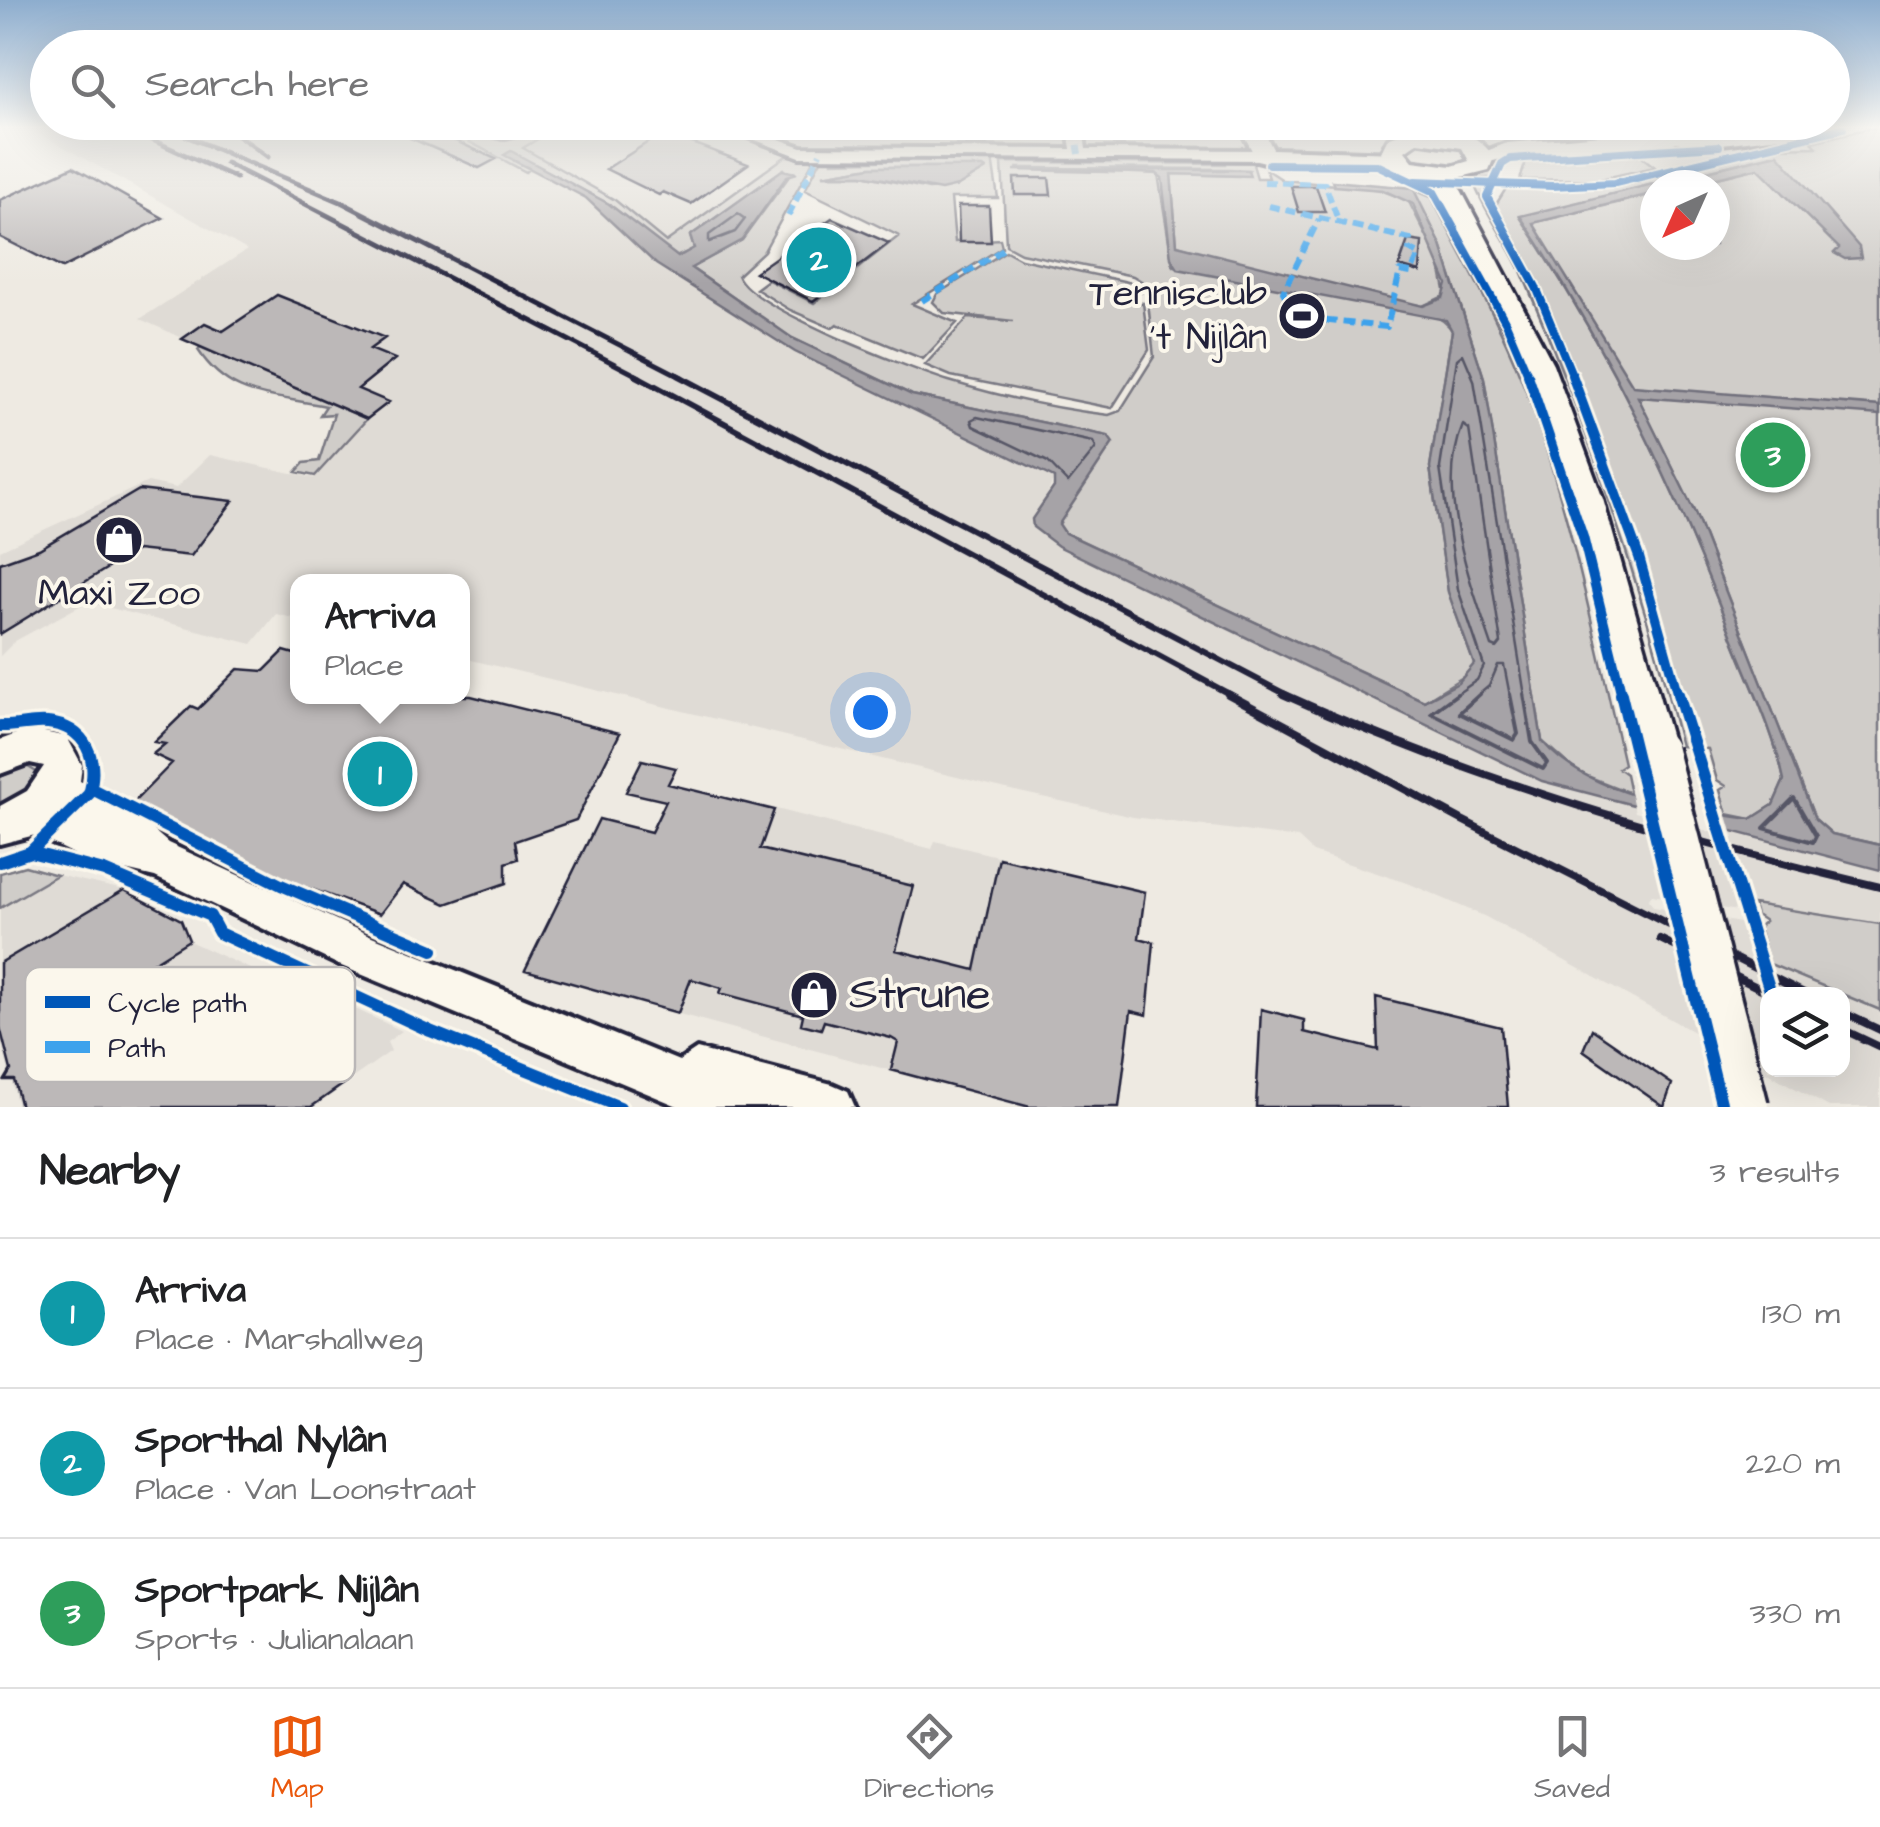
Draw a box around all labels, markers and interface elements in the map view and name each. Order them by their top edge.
search box [30,30,1850,140]
icon: search [65,58,120,113]
text: Search here [145,59,369,111]
north arrow [1640,170,1730,260]
pin: 2 [786,222,852,298]
place label: Tennisclub 't Nijlân [1089,268,1267,364]
sports icon: Tennisclub 't Nijlân [1276,290,1328,342]
pin: 3 [1740,418,1806,492]
shop icon: Maxi Zoo [93,514,145,566]
place label: Maxi Zoo [38,568,200,620]
popup [290,574,470,704]
text: Arriva [324,591,436,643]
text: Place [324,643,404,688]
your location [845,687,896,738]
pin: 1 [348,736,412,812]
place label: Strune [849,964,991,1026]
legend [25,967,355,1082]
shop icon: Strune [788,969,840,1021]
text: Cycle path [108,984,247,1025]
map controls [1760,987,1850,1077]
button: layers [1760,987,1850,1077]
text: Path [108,1029,165,1068]
text: Nearby [40,1143,180,1201]
text: 3 results [1710,1150,1840,1195]
text: Arriva [135,1265,246,1317]
text: 1 [70,1291,75,1336]
text: 130 m [1762,1291,1840,1336]
text: Place · Marshallweg [135,1317,423,1362]
text: Sporthal Nylân [135,1415,387,1467]
text: 2 [63,1441,82,1486]
text: 220 m [1745,1441,1840,1486]
text: Place · Van Loonstraat [135,1467,476,1512]
text: Sportpark Nijlân [135,1565,419,1617]
text: 3 [64,1591,81,1636]
text: 330 m [1750,1591,1840,1636]
text: Sports · Julianalaan [135,1617,413,1662]
tab: Map [270,1709,325,1808]
tab: Directions [864,1709,994,1808]
tab: Saved [1534,1709,1610,1808]

